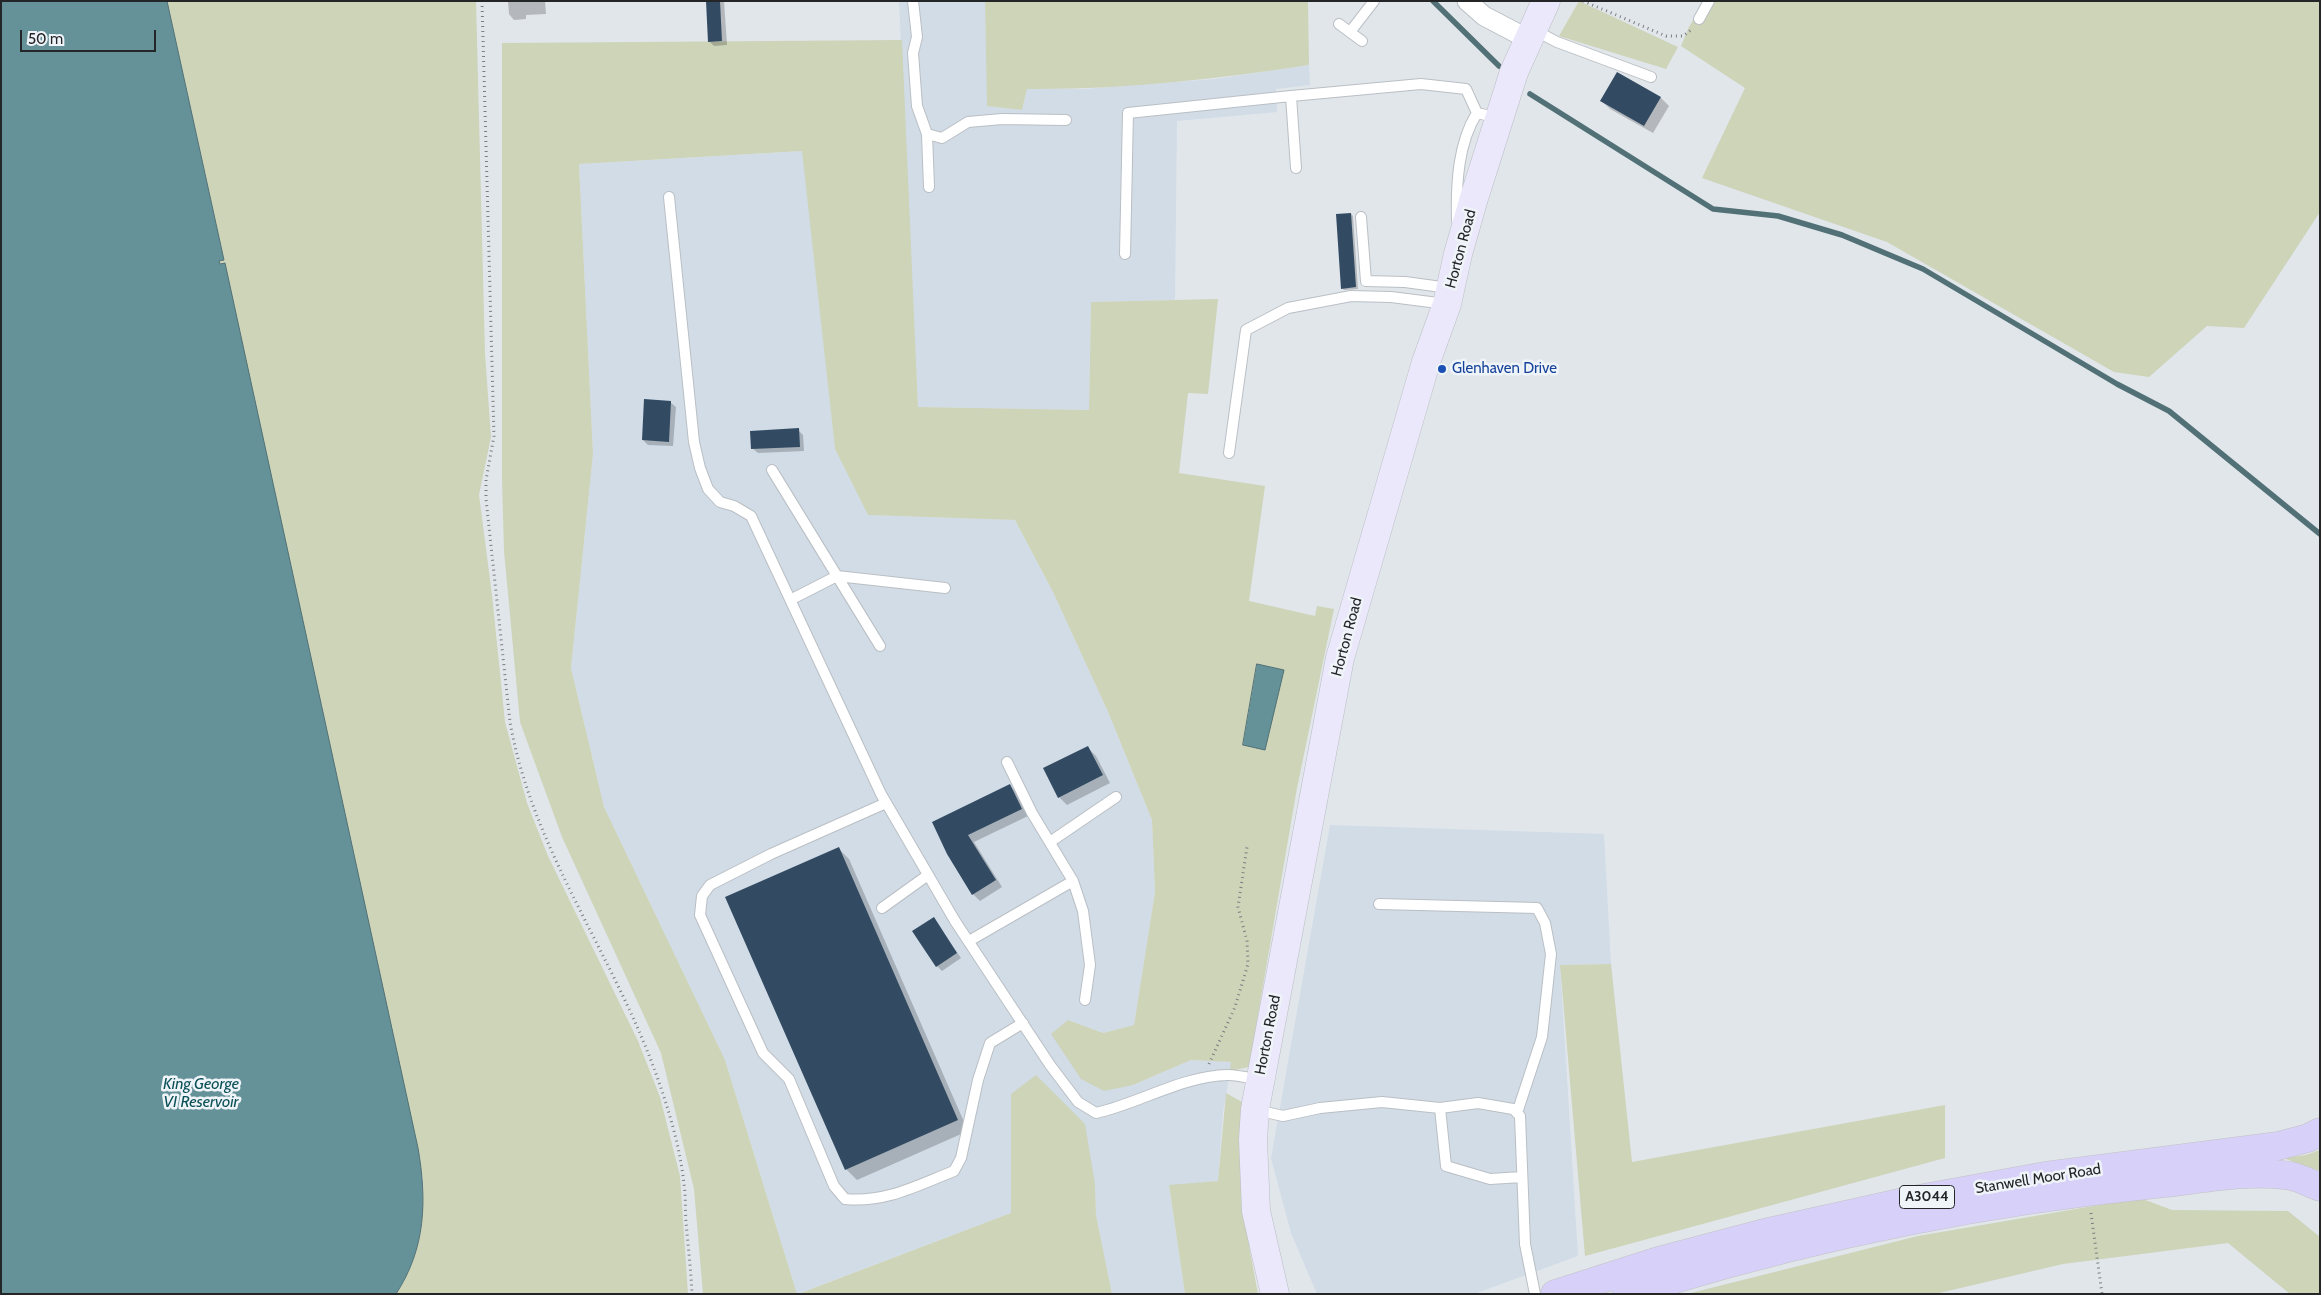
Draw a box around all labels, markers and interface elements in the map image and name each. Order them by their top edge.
scale bar [22,20,159,52]
text: 50 m [28,30,63,48]
street label: Horton Road [1442,208,1480,290]
place label: Glenhaven Drive [1452,360,1557,378]
marker: Glenhaven Drive [1436,363,1448,375]
street label: Horton Road [1328,596,1366,678]
street label: Horton Road [1251,994,1285,1076]
water label: King George VI Reservoir [163,1074,239,1112]
street label: Stanwell Moor Road [1974,1160,2102,1198]
road number: A3044 [1900,1186,1954,1208]

